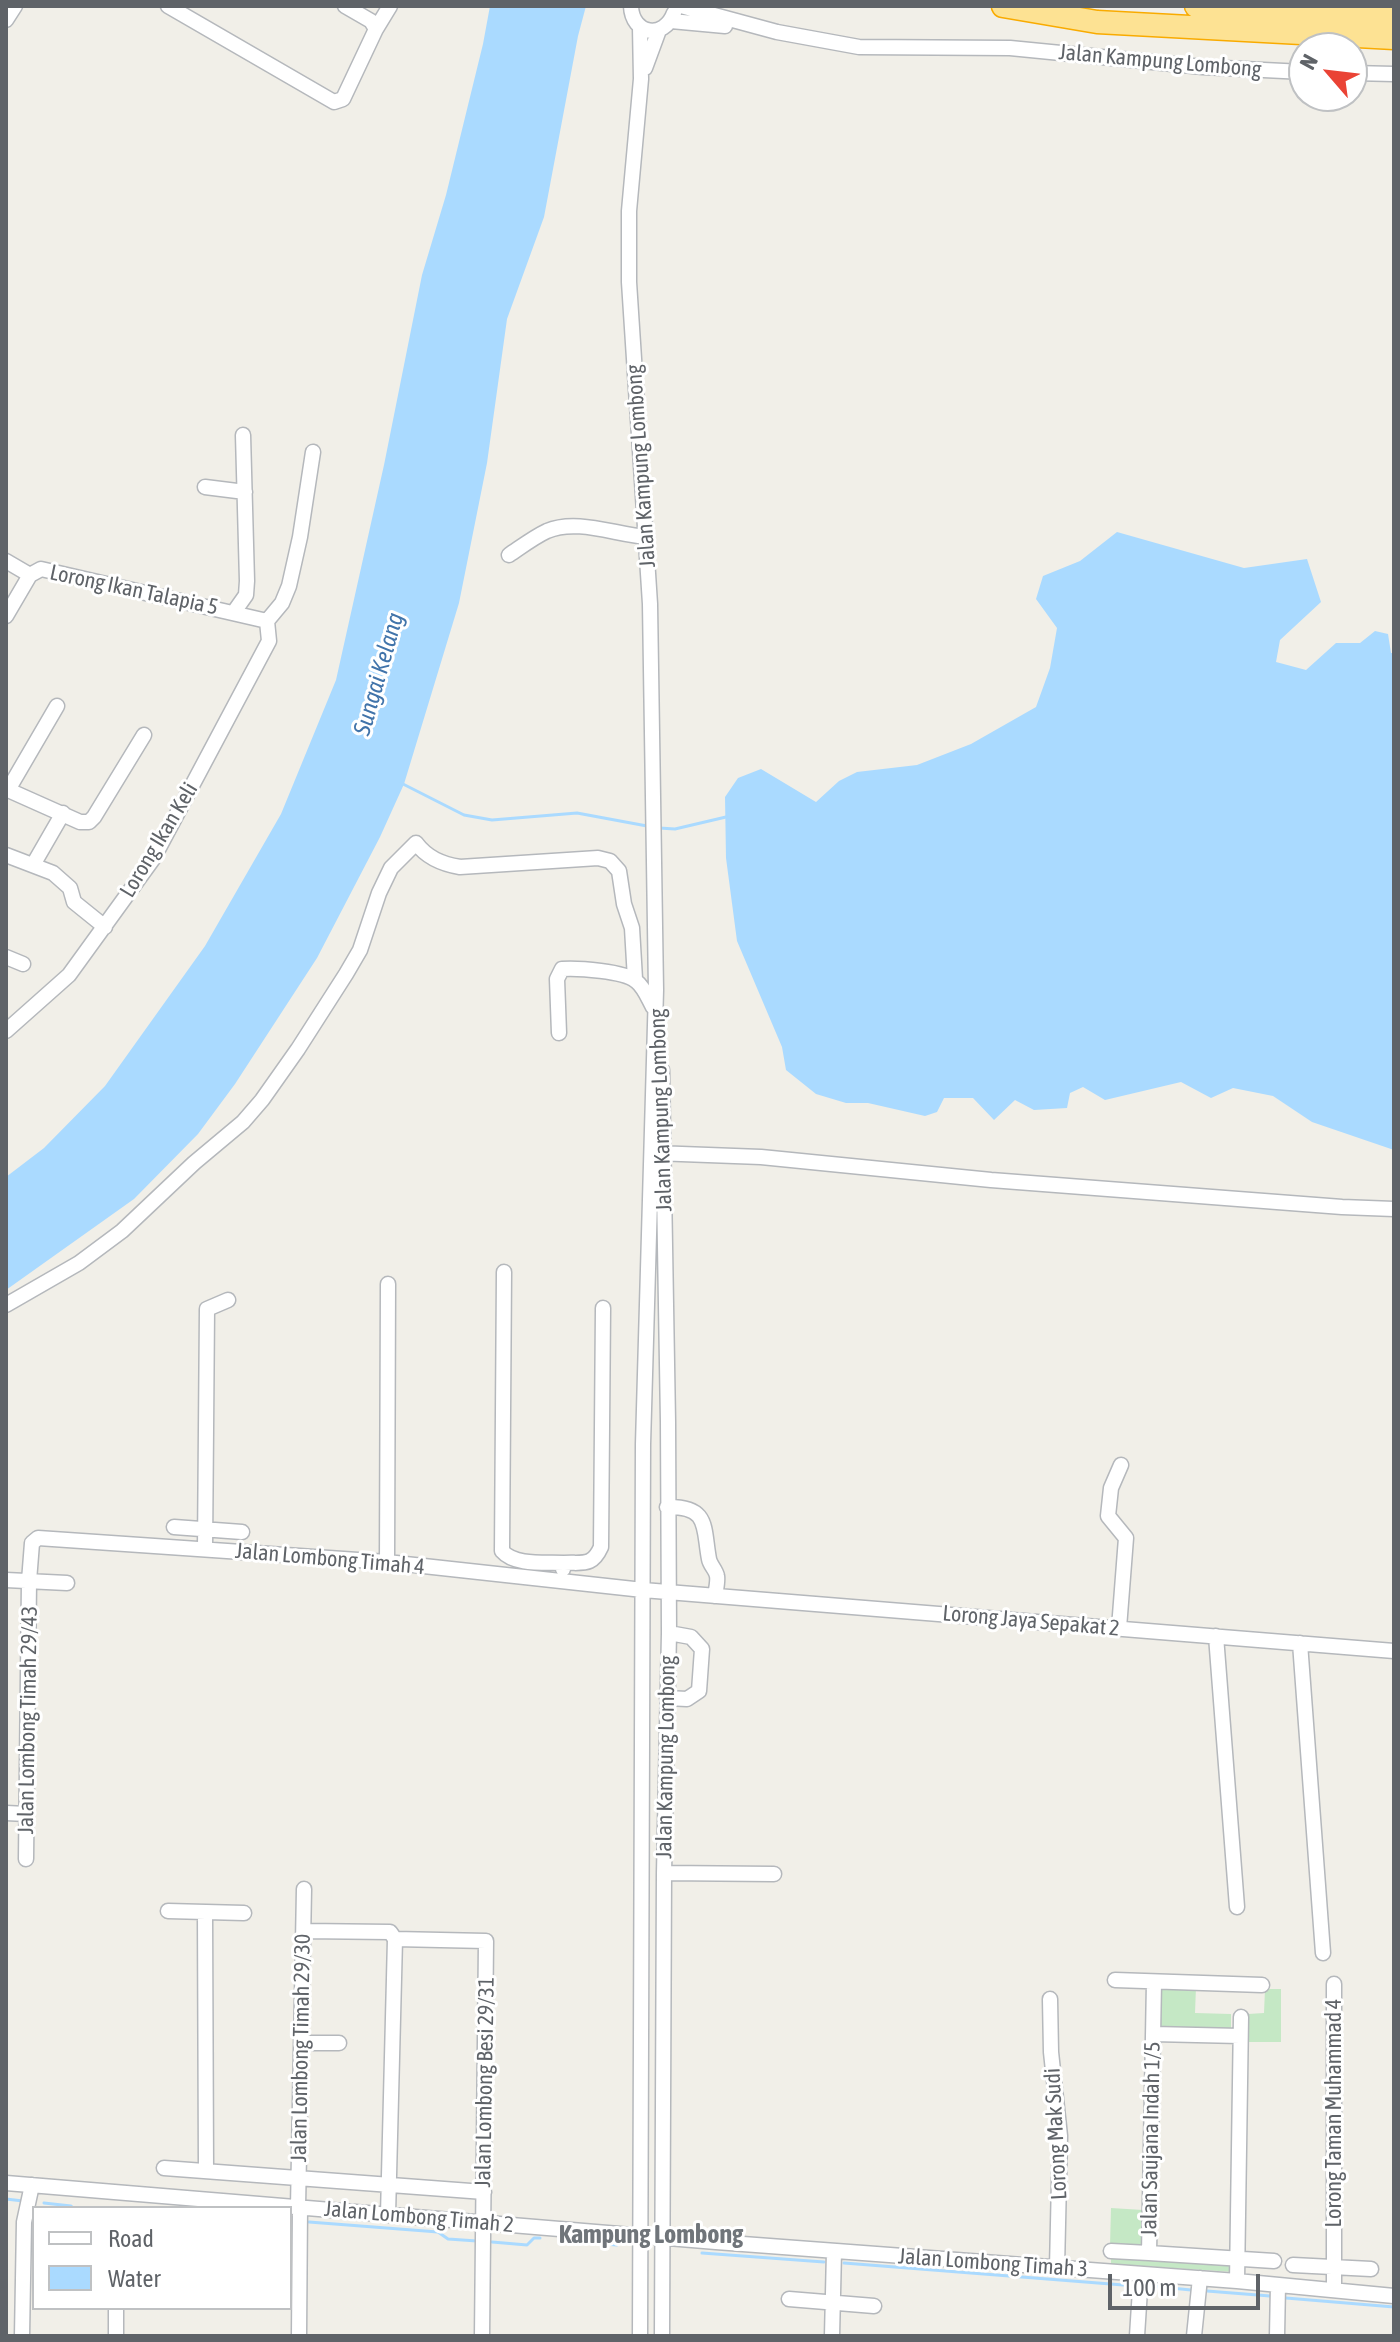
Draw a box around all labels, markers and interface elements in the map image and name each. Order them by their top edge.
north arrow [1288,32,1368,112]
street label: Jalan Kampung Lombong [1058,39,1262,83]
text: N [1294,50,1323,74]
street label: Jalan Kampung Lombong [621,364,661,568]
street label: Lorong Ikan Talapia 5 [47,559,221,621]
water label: Sungai Kelang [348,609,410,739]
street label: Lorong Ikan Keli [114,778,204,902]
street label: Jalan Kampung Lombong [644,1008,678,1212]
street label: Jalan Lombong Timah 4 [234,1538,426,1580]
street label: Lorong Jaya Sepakat 2 [941,1600,1121,1642]
street label: Jalan Lombong Timah 29/43 [13,1606,43,1834]
street label: Jalan Kampung Lombong [651,1655,681,1859]
street label: Jalan Lombong Timah 29/30 [286,1934,316,2162]
street label: Jalan Lombong Besi 29/31 [470,1976,500,2188]
street label: Lorong Taman Muhammad 4 [1321,1999,1347,2227]
street label: Jalan Saujana Indah 1/5 [1136,2041,1166,2237]
street label: Lorong Mak Sudi [1039,2067,1073,2201]
street label: Jalan Lombong Timah 2 [323,2196,515,2238]
legend [32,2206,292,2310]
district label: Kampung Lombong [559,2219,743,2251]
text: Road [108,2225,154,2252]
street label: Jalan Lombong Timah 3 [897,2243,1089,2283]
scale bar [1112,2258,1264,2308]
text: Water [108,2265,161,2292]
text: 100 m [1122,2274,1176,2301]

